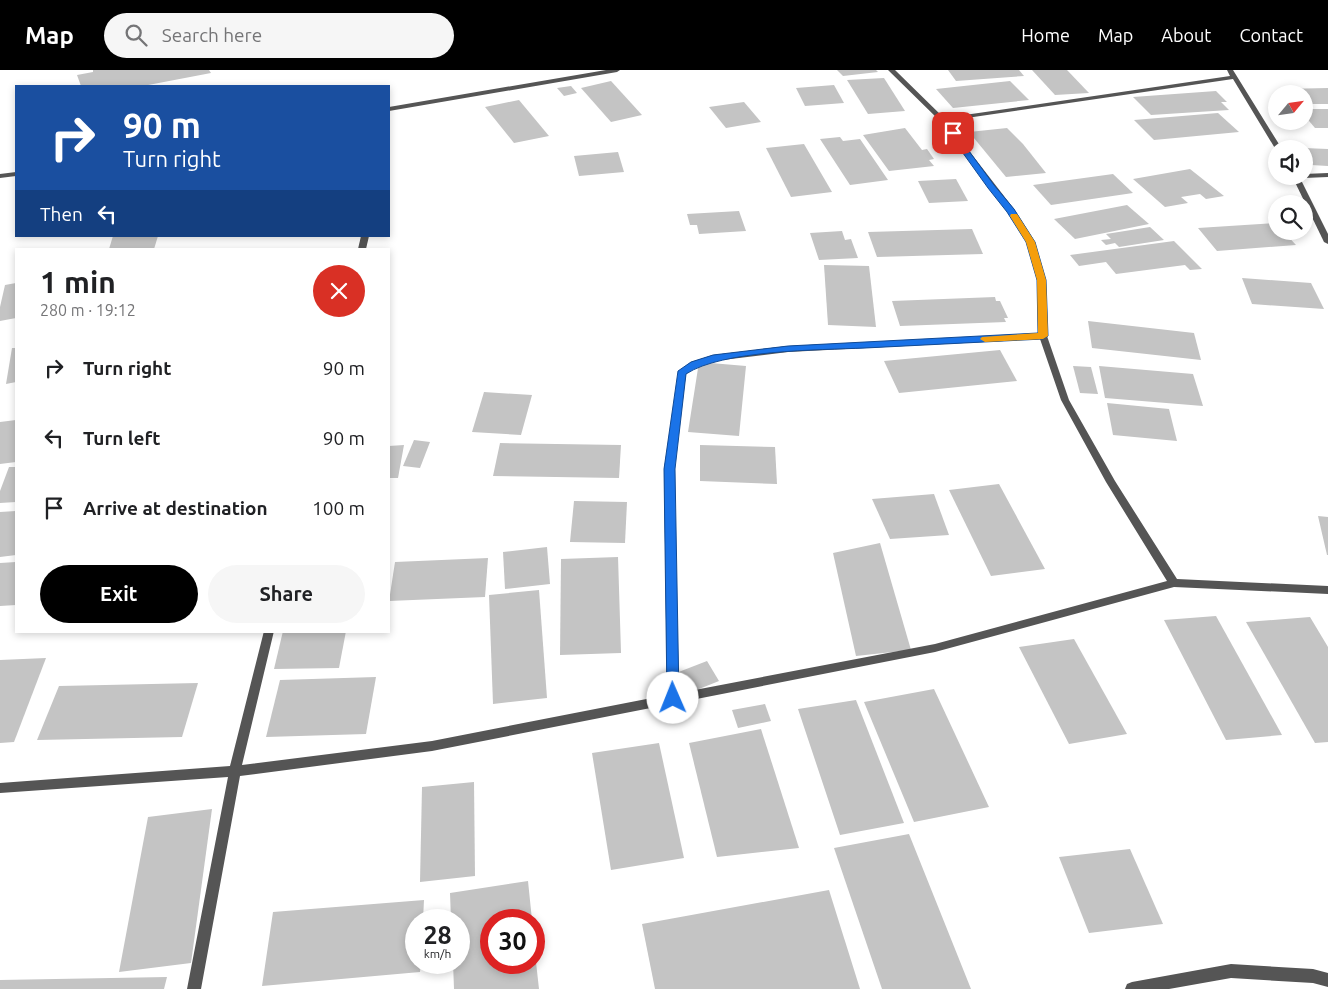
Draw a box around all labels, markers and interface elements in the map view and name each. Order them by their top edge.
search box [104,13,454,58]
icon: search [122,21,150,49]
text: Map [25,22,74,49]
text: Search here [162,24,262,46]
text: Home [1021,25,1070,45]
text: Map [1098,25,1133,45]
text: About [1161,25,1211,45]
text: Contact [1239,25,1303,45]
north arrow [1268,85,1312,130]
map controls [1268,85,1313,240]
icon: right [40,105,105,170]
text: 90 m [123,105,201,145]
pin [932,112,974,154]
icon: arrive [939,119,967,147]
button: sound [1268,140,1313,185]
text: Turn right [123,146,221,171]
button: search [1268,195,1313,240]
icon: left [93,200,121,228]
text: Then [40,203,83,225]
text: 1 min [40,265,116,299]
button: close [313,265,365,317]
text: 280 m · 19:12 [40,301,136,319]
icon: right [40,354,68,382]
text: Turn right [83,357,171,379]
text: 90 m [323,357,365,379]
icon: left [40,424,68,452]
text: Turn left [83,427,161,449]
text: 90 m [323,427,365,449]
icon: arrive [40,494,68,522]
text: Arrive at destination [83,497,268,519]
text: 100 m [312,497,365,519]
button: Exit [40,565,198,623]
button: Share [208,565,365,623]
position arrow [646,671,698,723]
speed limit sign: 30 [480,909,545,974]
text: 28 [423,921,452,949]
text: km/h [424,947,451,960]

